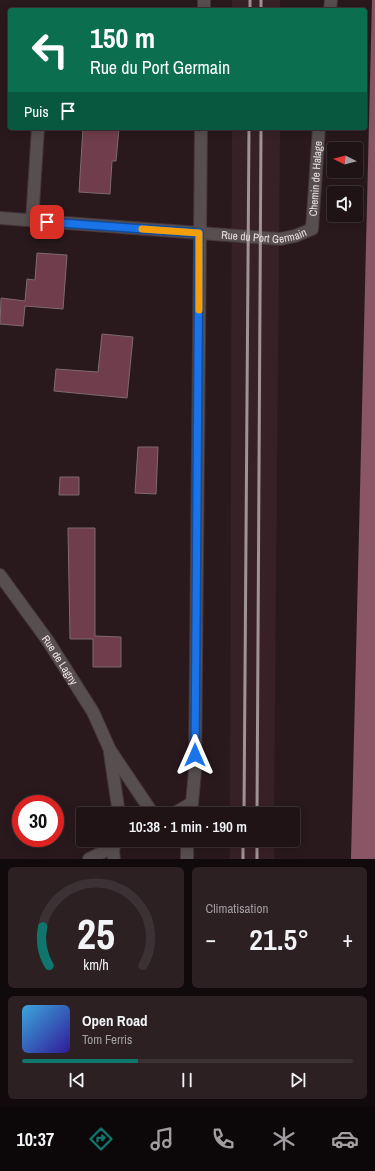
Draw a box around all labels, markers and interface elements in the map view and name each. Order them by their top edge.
text: 150 m [90,19,155,57]
icon: left [24,24,76,76]
text: Rue du Port Germain [90,55,230,80]
icon: arrive [57,100,79,122]
text: Puis [24,101,49,122]
street label: Chemin de Halage [306,141,325,217]
north arrow [327,142,363,178]
map controls [327,142,363,222]
button: sound [327,186,363,222]
pin [30,205,64,239]
icon: arrive [36,211,58,233]
street label: Rue du Port Germain [221,225,309,246]
street label: Rue de Lagny [39,632,81,688]
position arrow [174,734,216,776]
speed limit sign: 30 [12,795,64,847]
text: 10:38 · 1 min · 190 m [129,816,247,837]
text: Climatisation [206,900,268,917]
text: 25 [77,905,115,961]
text: 21.5° [249,919,309,959]
text: − [206,924,216,954]
text: + [342,924,353,954]
text: km/h [83,954,108,973]
text: Open Road [82,1010,148,1031]
text: Tom Ferris [82,1031,132,1048]
icon: previous [66,1069,88,1091]
icon: pause [176,1069,198,1091]
icon: next [287,1069,309,1091]
icon: directions [87,1125,115,1153]
icon: music [148,1125,176,1153]
icon: phone [209,1125,237,1153]
icon: climate [270,1125,298,1153]
icon: car [331,1125,359,1153]
text: 10:37 [16,1127,54,1152]

